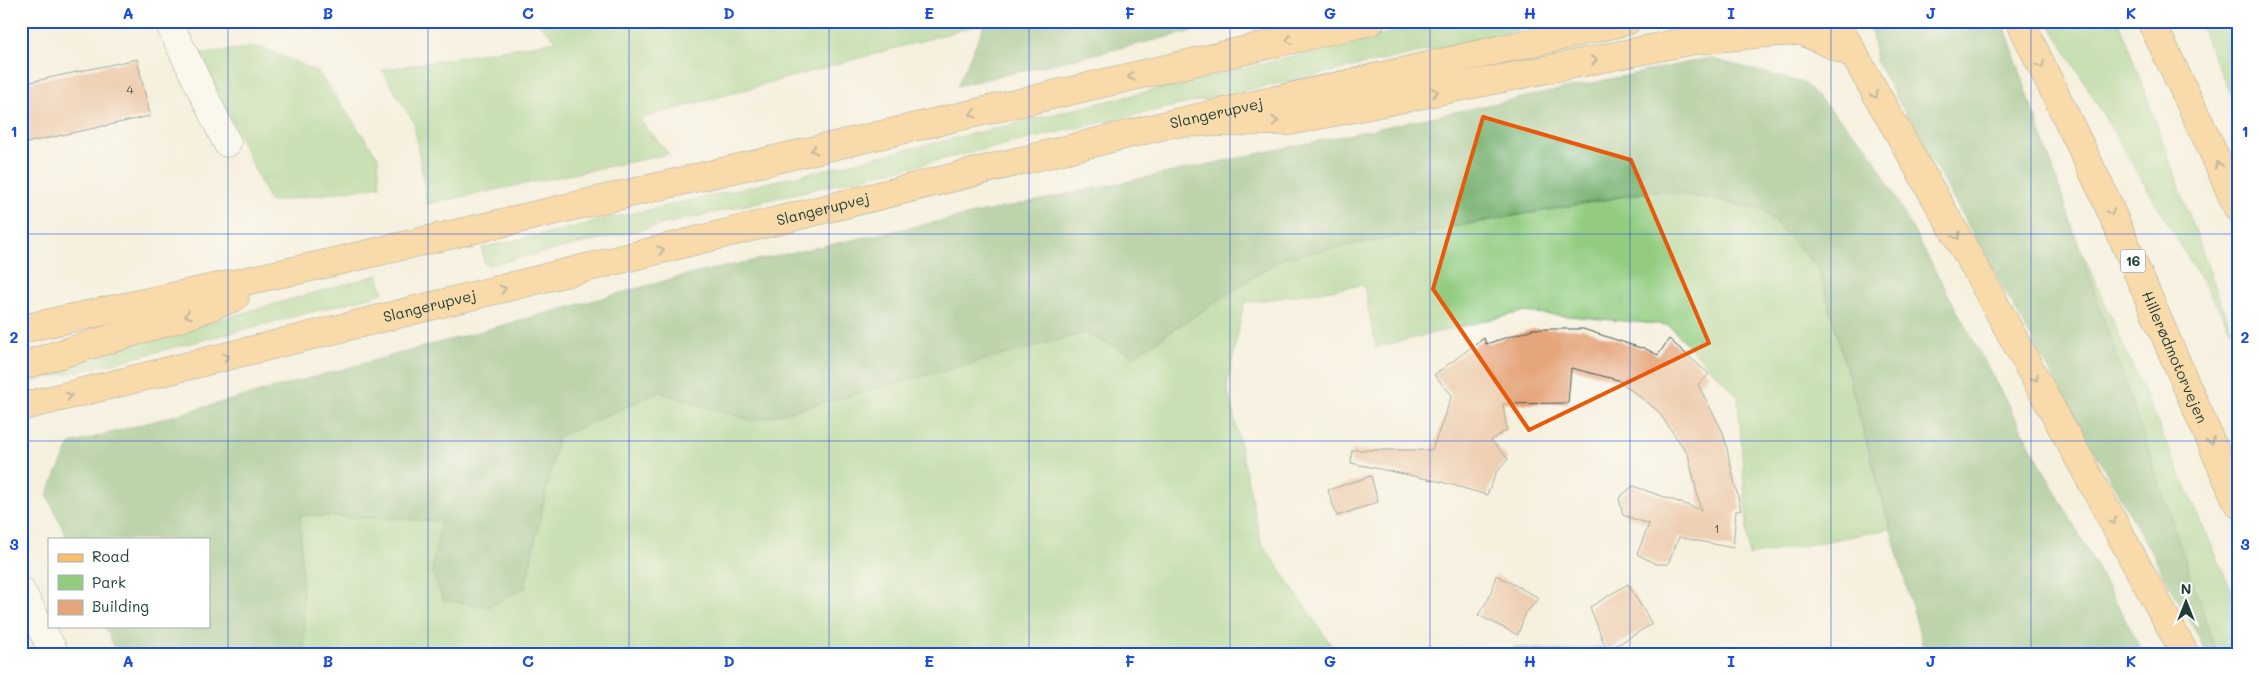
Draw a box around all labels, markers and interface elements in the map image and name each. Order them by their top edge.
text: A [122,2,134,23]
text: B [323,2,333,23]
text: C [522,2,534,23]
text: D [723,2,735,23]
text: E [924,2,934,23]
text: F [1125,2,1135,23]
text: G [1324,2,1336,23]
text: H [1524,2,1536,23]
text: I [1727,2,1735,23]
text: J [1926,2,1936,23]
text: K [2126,2,2136,23]
one-way arrow [1285,34,1294,45]
one-way arrow [1590,56,1599,66]
one-way arrow [2035,60,2045,69]
one-way arrow [1126,71,1135,82]
house number: 4 [126,81,134,97]
one-way arrow [1431,87,1440,98]
one-way arrow [1869,90,1879,99]
street label: Slangerupvej [1168,92,1265,133]
one-way arrow [968,108,977,119]
one-way arrow [1272,116,1280,126]
text: 1 [10,120,18,141]
text: 1 [2241,120,2249,141]
one-way arrow [810,145,819,155]
one-way arrow [2214,161,2225,170]
street label: Slangerupvej [774,187,871,230]
one-way arrow [2106,207,2116,215]
one-way arrow [1950,230,1960,239]
one-way arrow [656,245,665,256]
road number: 16 [2120,250,2146,272]
street label: Slangerupvej [381,284,478,326]
one-way arrow [499,284,507,294]
street label: Hillerødmotorvejen [2138,288,2213,426]
one-way arrow [185,309,193,319]
text: 2 [10,326,19,347]
text: 2 [2241,326,2250,347]
one-way arrow [222,352,231,363]
one-way arrow [2029,373,2039,382]
one-way arrow [64,391,73,402]
one-way arrow [2204,436,2215,445]
one-way arrow [2107,515,2117,524]
house number: 1 [1714,520,1720,536]
text: 3 [9,533,19,554]
text: 3 [2240,533,2250,554]
legend [48,538,210,628]
text: Road [92,546,129,566]
text: Park [92,572,126,592]
north arrow [2162,578,2212,628]
text: N [2181,579,2191,598]
text: Building [92,596,149,616]
text: A [122,650,134,671]
text: B [323,650,333,671]
text: C [522,650,534,671]
text: D [723,650,735,671]
text: E [924,650,934,671]
text: F [1125,650,1135,671]
text: G [1324,650,1336,671]
text: H [1524,650,1536,671]
text: I [1727,650,1735,671]
text: J [1926,650,1936,671]
text: K [2126,650,2136,671]

